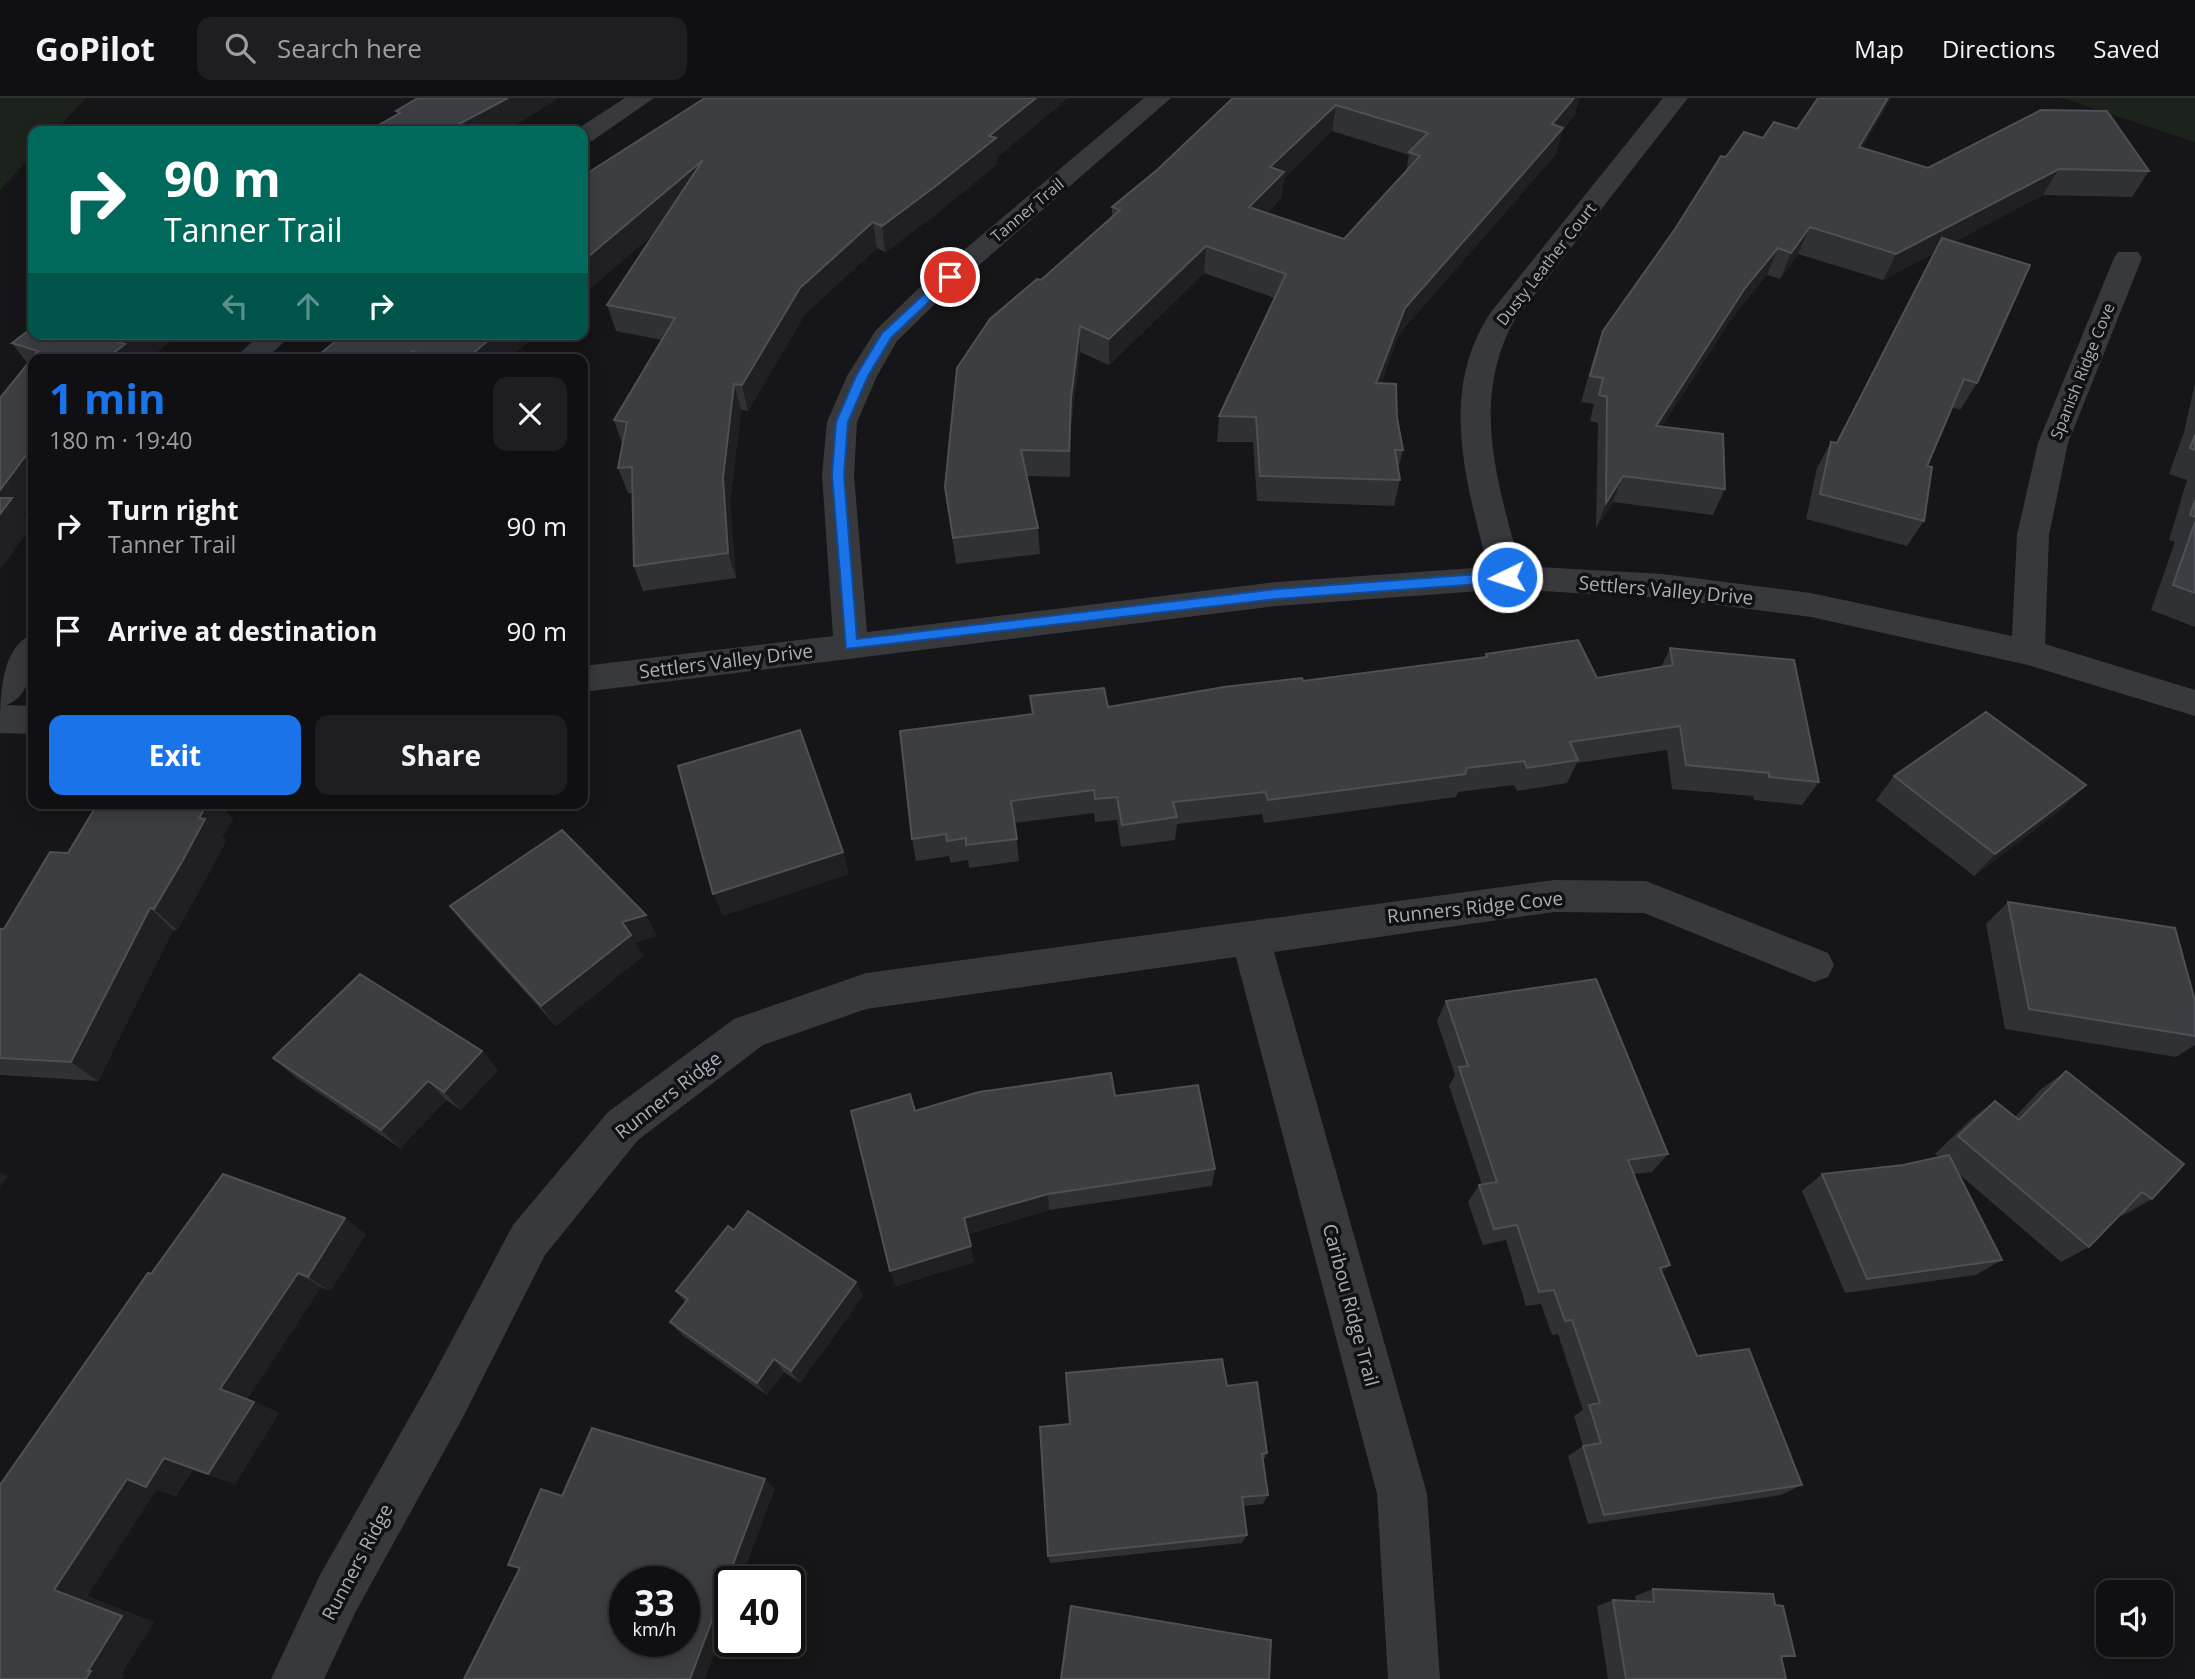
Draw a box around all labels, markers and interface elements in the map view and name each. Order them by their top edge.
search box [197,17,687,80]
text: GoPilot [35,26,155,71]
icon: search [221,29,259,67]
text: Search here [277,30,422,66]
text: Map [1854,32,1904,65]
text: Directions [1942,32,2055,65]
text: Saved [2093,32,2160,65]
text: 90 m [164,145,281,211]
icon: right [49,154,140,245]
street label: Tanner Trail [986,173,1068,247]
street label: Dusty Leather Court [1491,198,1601,330]
text: Tanner Trail [164,208,343,251]
pin [920,247,980,307]
icon: arrive [931,258,969,296]
icon: left [216,287,254,325]
icon: ahead [289,287,327,325]
icon: right [362,287,400,325]
street label: Spanish Ridge Cove [2045,300,2119,442]
text: 1 min [49,369,166,426]
button: close [493,377,567,451]
text: 180 m · 19:40 [49,424,192,456]
text: Turn right [108,492,239,528]
icon: right [49,507,87,545]
text: 90 m [506,508,567,544]
text: Tanner Trail [108,528,236,560]
position arrow [1470,540,1544,614]
street label: Settlers Valley Drive [1578,569,1754,611]
icon: arrive [49,612,87,650]
text: Arrive at destination [108,613,377,649]
text: 90 m [506,613,567,649]
street label: Settlers Valley Drive [638,637,814,685]
button: Exit [49,715,301,795]
button: Share [315,715,567,795]
street label: Runners Ridge Cove [1386,885,1564,929]
street label: Runners Ridge [609,1045,727,1145]
street label: Caribou Ridge Trail [1317,1221,1385,1389]
street label: Runners Ridge [315,1499,399,1625]
speed limit sign: 40 [714,1566,805,1657]
text: 33 [634,1579,675,1626]
map controls [2096,1580,2173,1657]
button: sound [2096,1580,2173,1657]
text: km/h [633,1617,676,1641]

